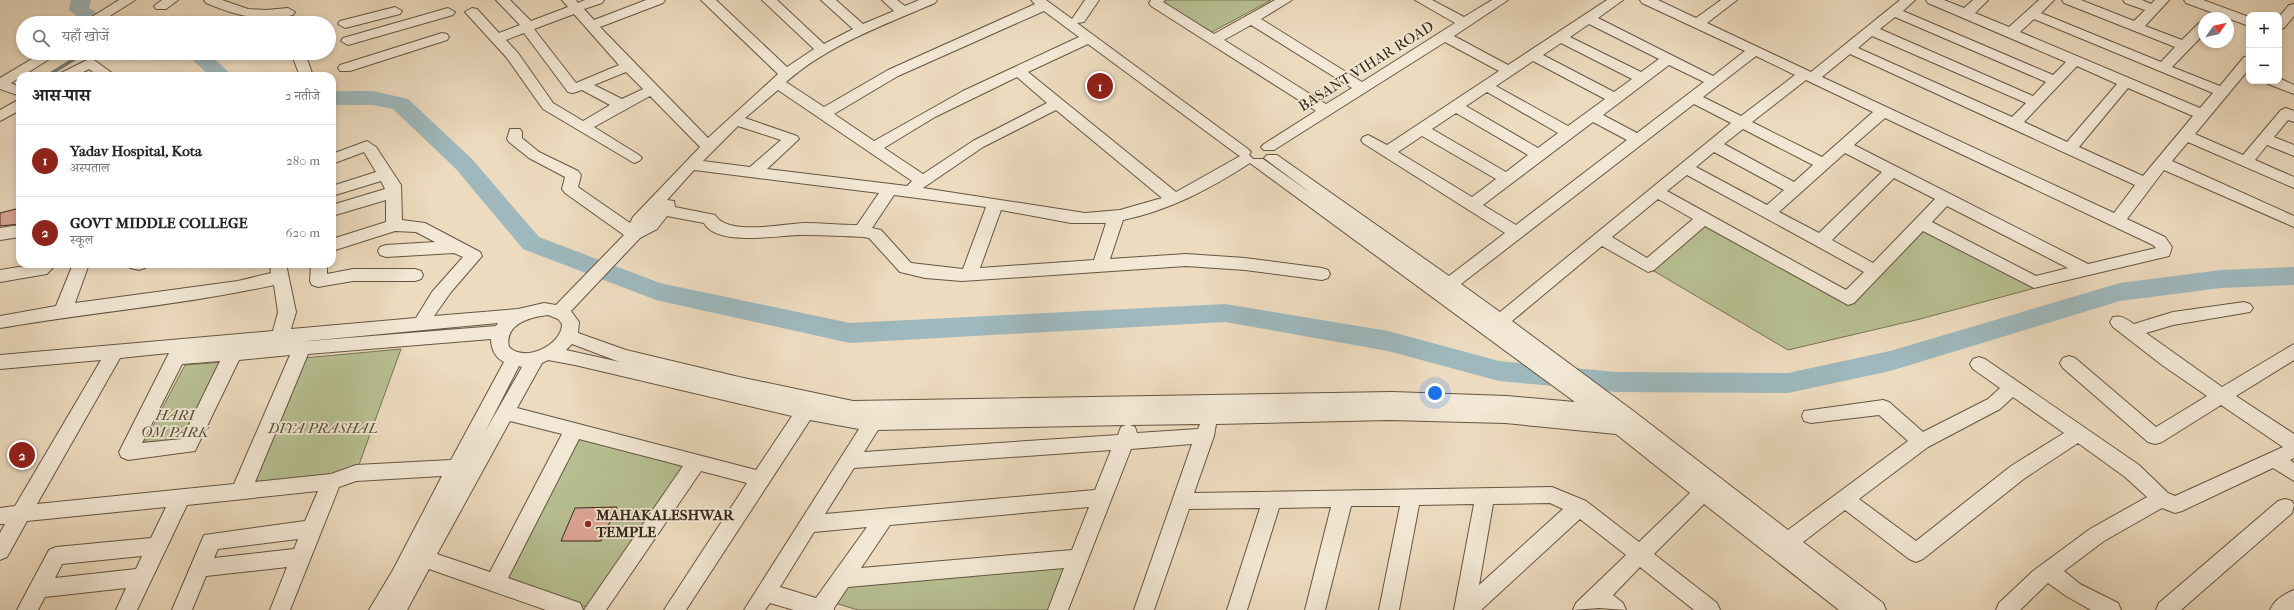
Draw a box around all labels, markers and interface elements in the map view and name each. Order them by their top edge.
north arrow [2198,12,2234,48]
map controls [2246,12,2282,84]
button: + [2246,12,2282,48]
search box [16,16,336,60]
street label: BASANT VIHAR ROAD [1295,17,1437,115]
icon: search [30,27,52,49]
text: यहाँ खोजें [62,27,109,45]
button: − [2246,48,2282,84]
pin: 1 [1087,71,1113,101]
text: आस-पास [32,85,91,105]
text: 2 नतीजे [285,88,320,103]
text: Yadav Hospital, Kota [70,142,202,160]
text: 1 [43,153,47,168]
text: 280 m [286,153,320,168]
text: अस्पताल [70,160,110,175]
text: GOVT MIDDLE COLLEGE [70,214,248,232]
text: 2 [42,225,48,240]
text: 620 m [286,225,320,240]
text: स्कूल [70,232,93,247]
your location [1425,383,1445,403]
park label: HARI OM PARK [141,406,212,441]
park label: DIYA PRASHAL [267,419,378,437]
pin: 2 [9,440,35,470]
place label: MAHAKALESHWAR TEMPLE [595,506,735,541]
marker: MAHAKALESHWAR TEMPLE [583,519,593,529]

